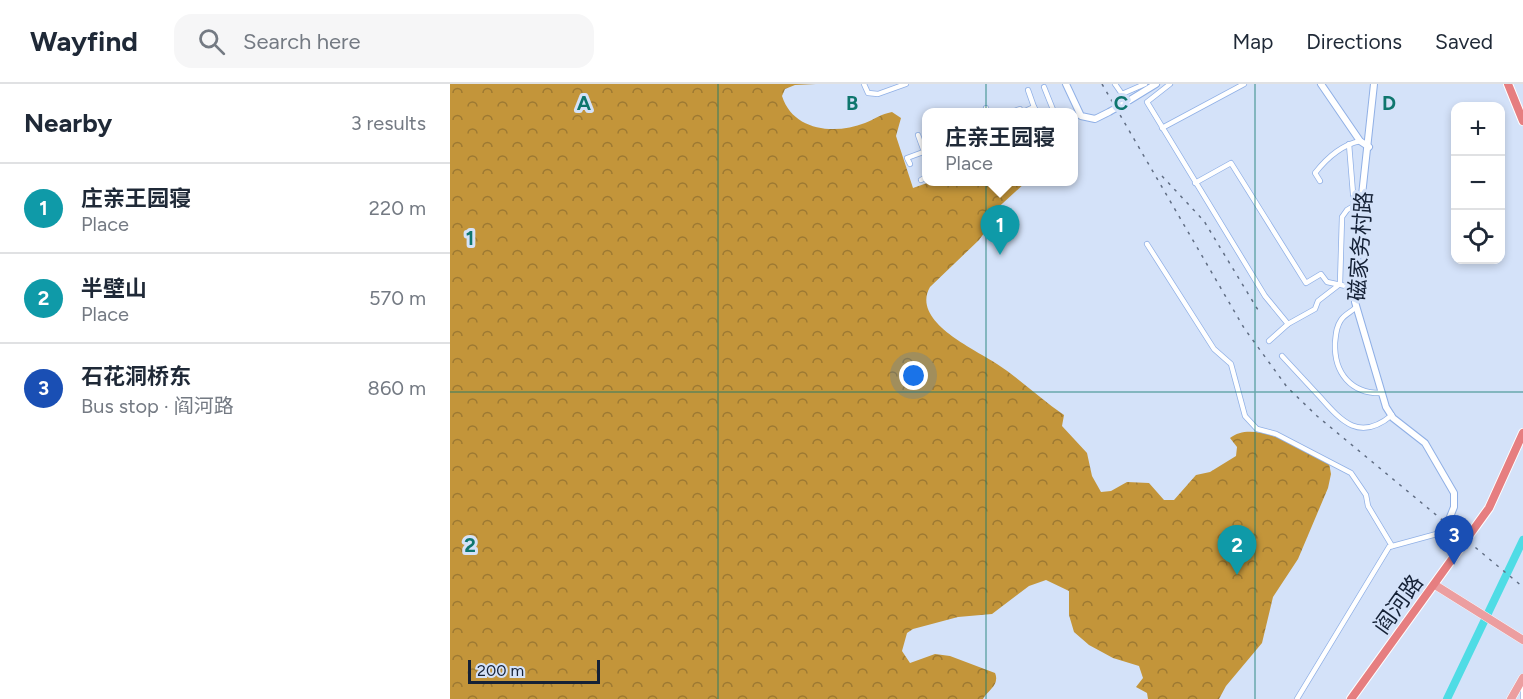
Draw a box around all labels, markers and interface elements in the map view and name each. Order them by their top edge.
search box [174,14,594,68]
text: Wayfind [30,24,138,58]
icon: search [195,25,228,58]
text: Search here [243,28,361,55]
text: Map [1232,29,1273,54]
text: Directions [1306,29,1402,54]
text: Saved [1435,29,1493,54]
text: A [577,91,592,115]
text: B [846,91,858,115]
text: C [1114,91,1128,115]
text: D [1382,91,1396,115]
map controls [1451,102,1505,264]
button: + [1451,102,1505,156]
text: Nearby [24,107,112,139]
popup [922,108,1078,186]
text: 3 results [351,111,426,135]
text: 庄亲王园寝 [945,124,1055,151]
text: Place [945,151,993,175]
button: − [1451,156,1505,210]
text: 庄亲王园寝 [81,185,191,212]
street label: 磁家务村路 [1343,190,1378,302]
text: 1 [39,196,48,220]
text: 220 m [369,196,426,220]
pin: 1 [980,206,1020,255]
button: locate [1451,210,1505,264]
text: Place [81,212,129,236]
text: 1 [466,226,474,250]
text: 半壁山 [81,275,147,302]
text: 2 [38,286,49,310]
text: 570 m [369,286,426,310]
text: Place [81,302,129,326]
your location [899,361,928,390]
text: 石花洞桥东 [81,363,191,390]
text: 3 [38,376,49,400]
text: 860 m [368,376,426,400]
text: Bus stop · 阎河路 [81,394,234,418]
pin: 3 [1434,516,1474,565]
pin: 2 [1218,526,1256,575]
text: 2 [464,533,476,557]
street label: 阎河路 [1368,570,1429,639]
scale bar [468,657,600,684]
text: 200 m [477,661,524,680]

